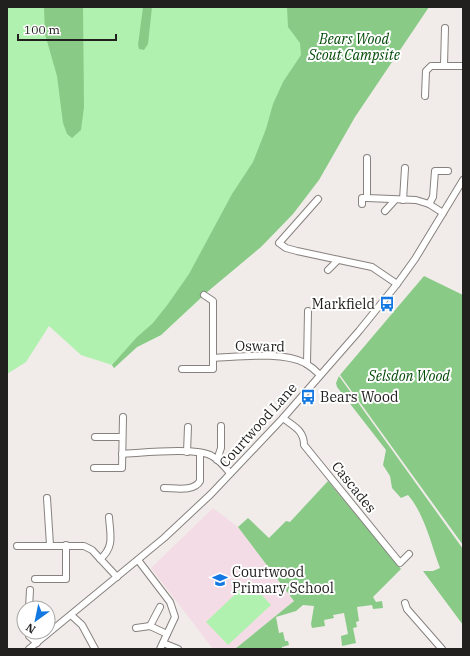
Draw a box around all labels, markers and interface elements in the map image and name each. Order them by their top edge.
scale bar [18,16,116,42]
text: 100 m [24,22,60,37]
park label: Bears Wood Scout Campsite [307,30,401,64]
place label: Markfield [312,295,375,313]
bus stop icon: Markfield [378,295,396,313]
street label: Osward [235,337,286,355]
park label: Selsdon Wood [367,367,450,385]
street label: Courtwood Lane [215,379,301,471]
bus stop icon: Bears Wood [299,388,317,406]
place label: Bears Wood [320,388,399,406]
street label: Cascades [328,458,380,517]
place label: Courtwood Primary School [232,563,334,597]
school or university icon: Courtwood Primary School [211,571,229,589]
north arrow [16,600,56,640]
text: N [23,620,38,637]

